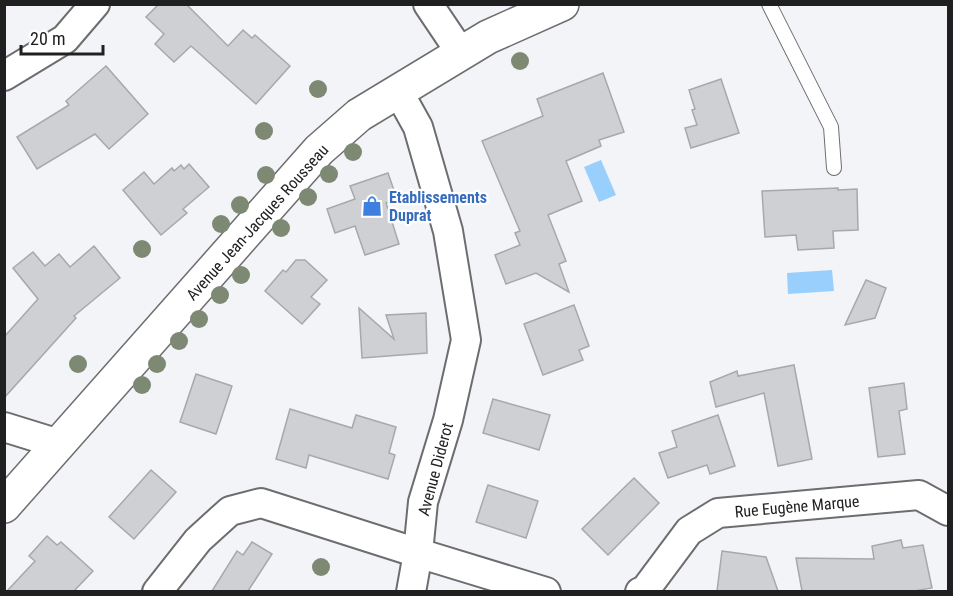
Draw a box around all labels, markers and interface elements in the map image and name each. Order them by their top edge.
scale bar [21,18,104,56]
text: 20 m [30,28,65,49]
street label: Avenue Jean-Jacques Rousseau [182,141,332,304]
place label: Etablissements Duprat [389,188,487,225]
shop icon: Etablissements Duprat [360,194,384,218]
street label: Avenue Diderot [414,420,457,518]
street label: Rue Eugène Marque [734,492,860,521]

